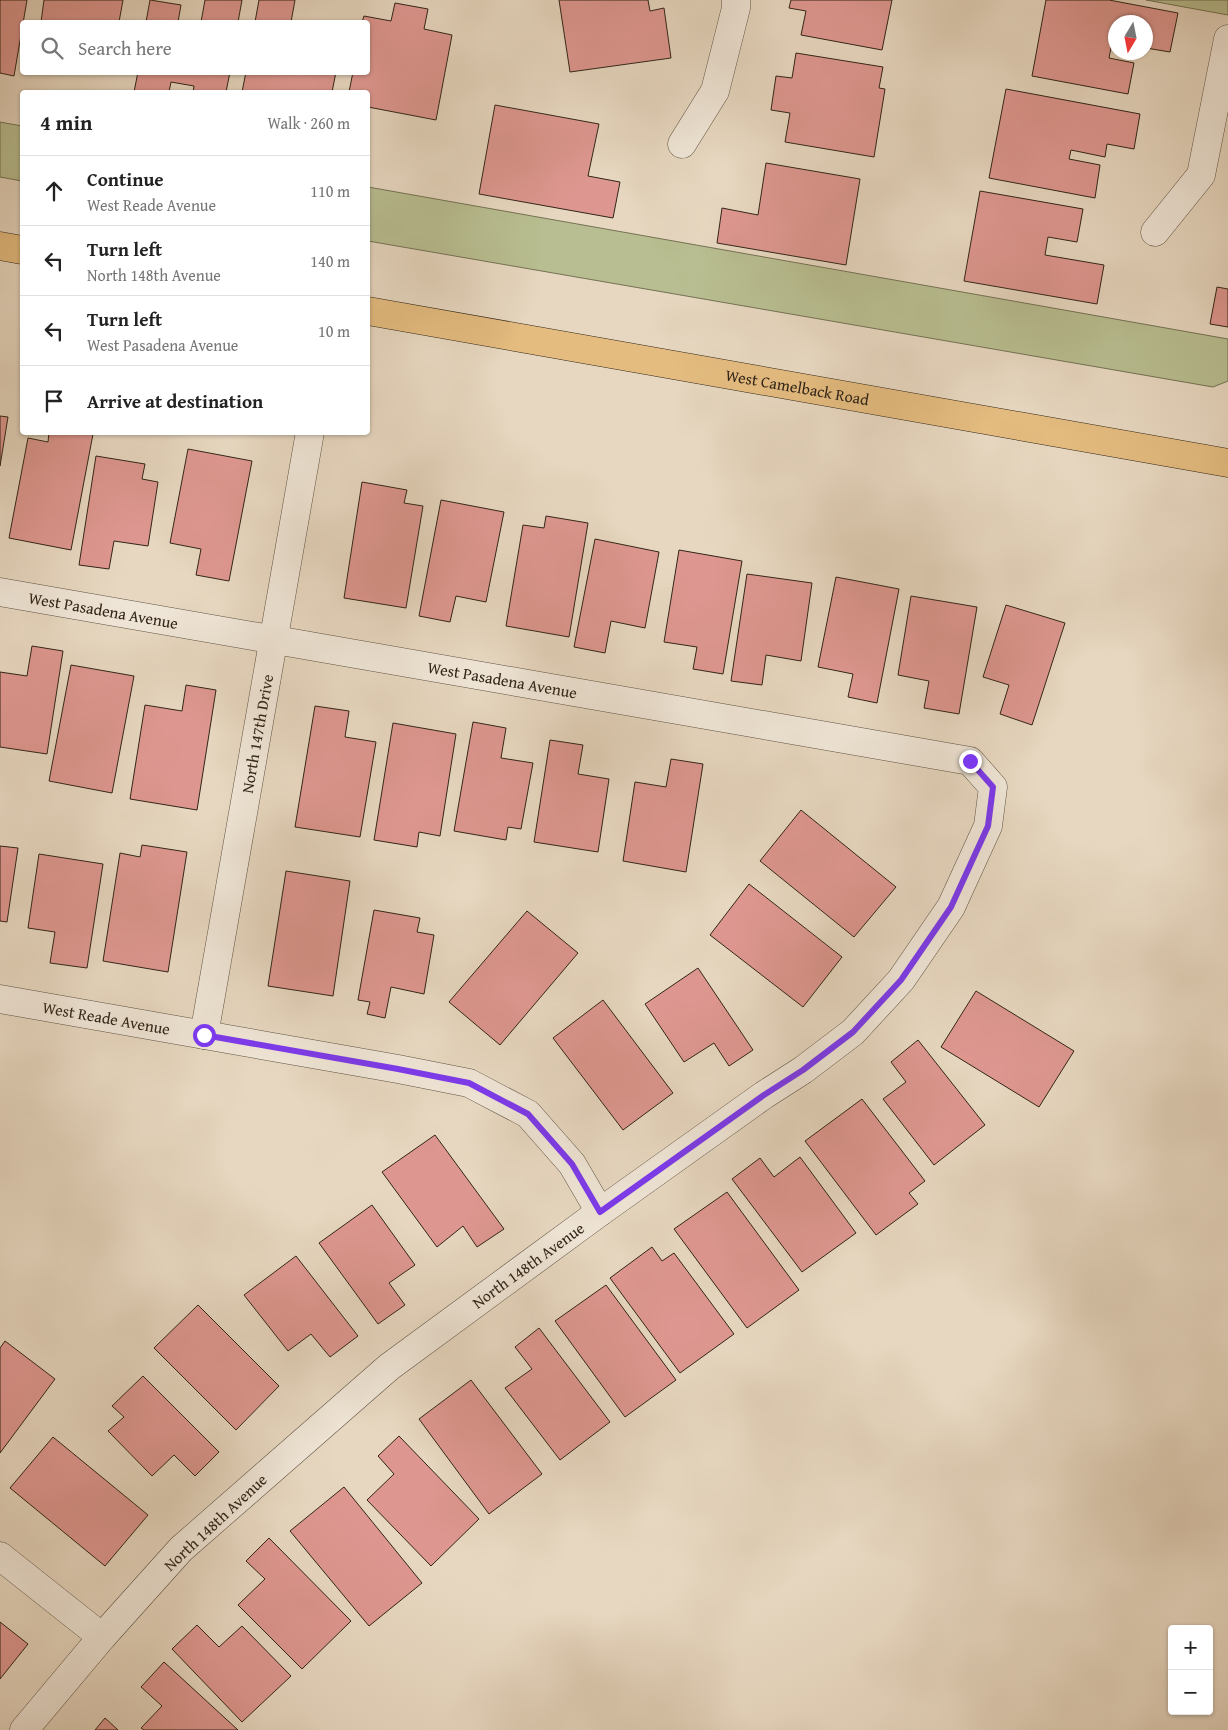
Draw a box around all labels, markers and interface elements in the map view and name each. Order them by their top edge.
north arrow [1108,15,1153,60]
search box [20,20,370,75]
icon: search [38,34,66,62]
text: Search here [78,34,172,62]
text: 4 min [40,107,92,138]
text: Walk · 260 m [267,111,350,135]
text: Continue [87,165,164,193]
icon: ahead [40,177,68,205]
text: 110 m [310,179,350,203]
text: West Reade Avenue [87,193,216,217]
text: Turn left [87,235,162,263]
icon: left [40,247,68,275]
text: 140 m [310,249,350,273]
text: North 148th Avenue [87,263,221,287]
text: Turn left [87,305,162,333]
icon: left [40,317,68,345]
text: 10 m [318,319,350,343]
text: West Pasadena Avenue [87,333,238,357]
street label: West Camelback Road [724,362,871,411]
icon: arrive [40,387,68,415]
text: Arrive at destination [87,387,263,415]
street label: West Pasadena Avenue [27,585,180,635]
street label: West Pasadena Avenue [426,655,579,704]
street label: North 147th Drive [235,672,279,795]
route end [959,750,982,773]
street label: West Reade Avenue [41,995,172,1041]
route start [193,1024,216,1047]
street label: North 148th Avenue [467,1216,589,1314]
street label: North 148th Avenue [158,1468,272,1576]
map controls [1168,1625,1213,1715]
button: + [1168,1625,1213,1670]
button: − [1168,1670,1213,1715]

